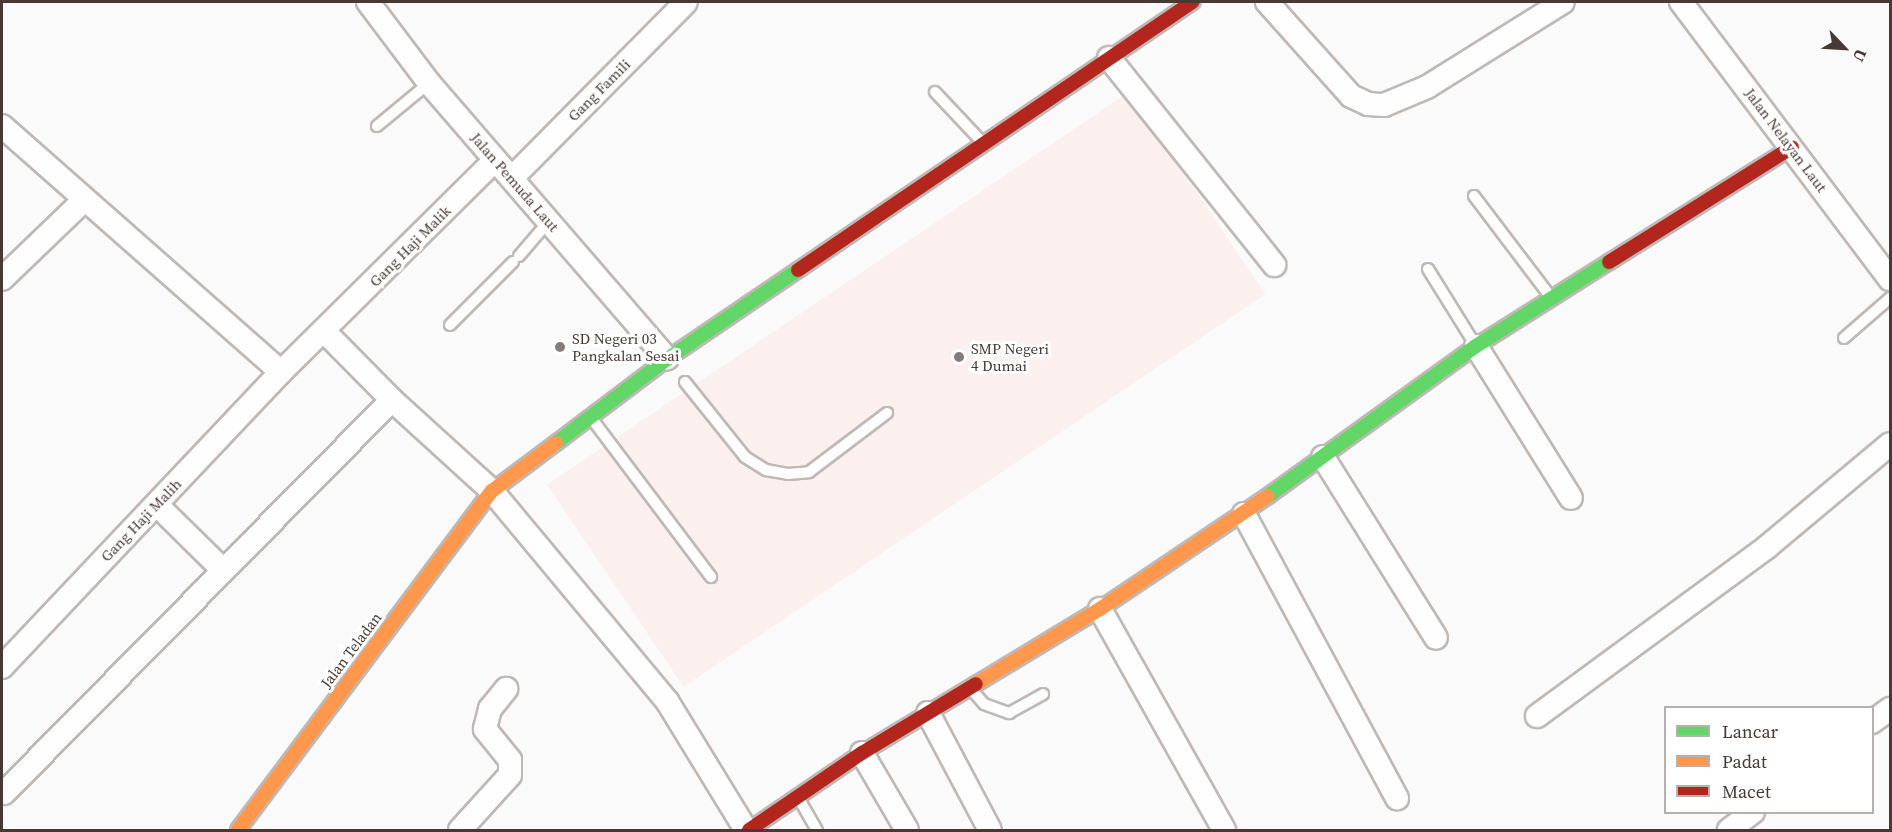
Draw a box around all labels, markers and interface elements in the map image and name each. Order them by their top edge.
north arrow [1814,18,1874,78]
text: U [1848,46,1873,66]
street label: Gang Famili [564,55,634,125]
street label: Jalan Nelayan Laut [1741,85,1831,195]
street label: Jalan Pemuda Laut [467,129,563,235]
street label: Gang Haji Malik [366,202,454,290]
place label: SD Negeri 03 Pangkalan Sesai [572,329,679,364]
place label: SMP Negeri 4 Dumai [971,339,1049,374]
marker: SD Negeri 03 Pangkalan Sesai [553,340,567,354]
marker: SMP Negeri 4 Dumai [952,350,966,364]
street label: Gang Haji Malih [97,475,185,565]
street label: Jalan Teladan [317,609,385,691]
legend [1664,706,1874,814]
text: Lancar [1722,719,1778,744]
text: Padat [1722,749,1767,774]
text: Macet [1722,779,1771,804]

